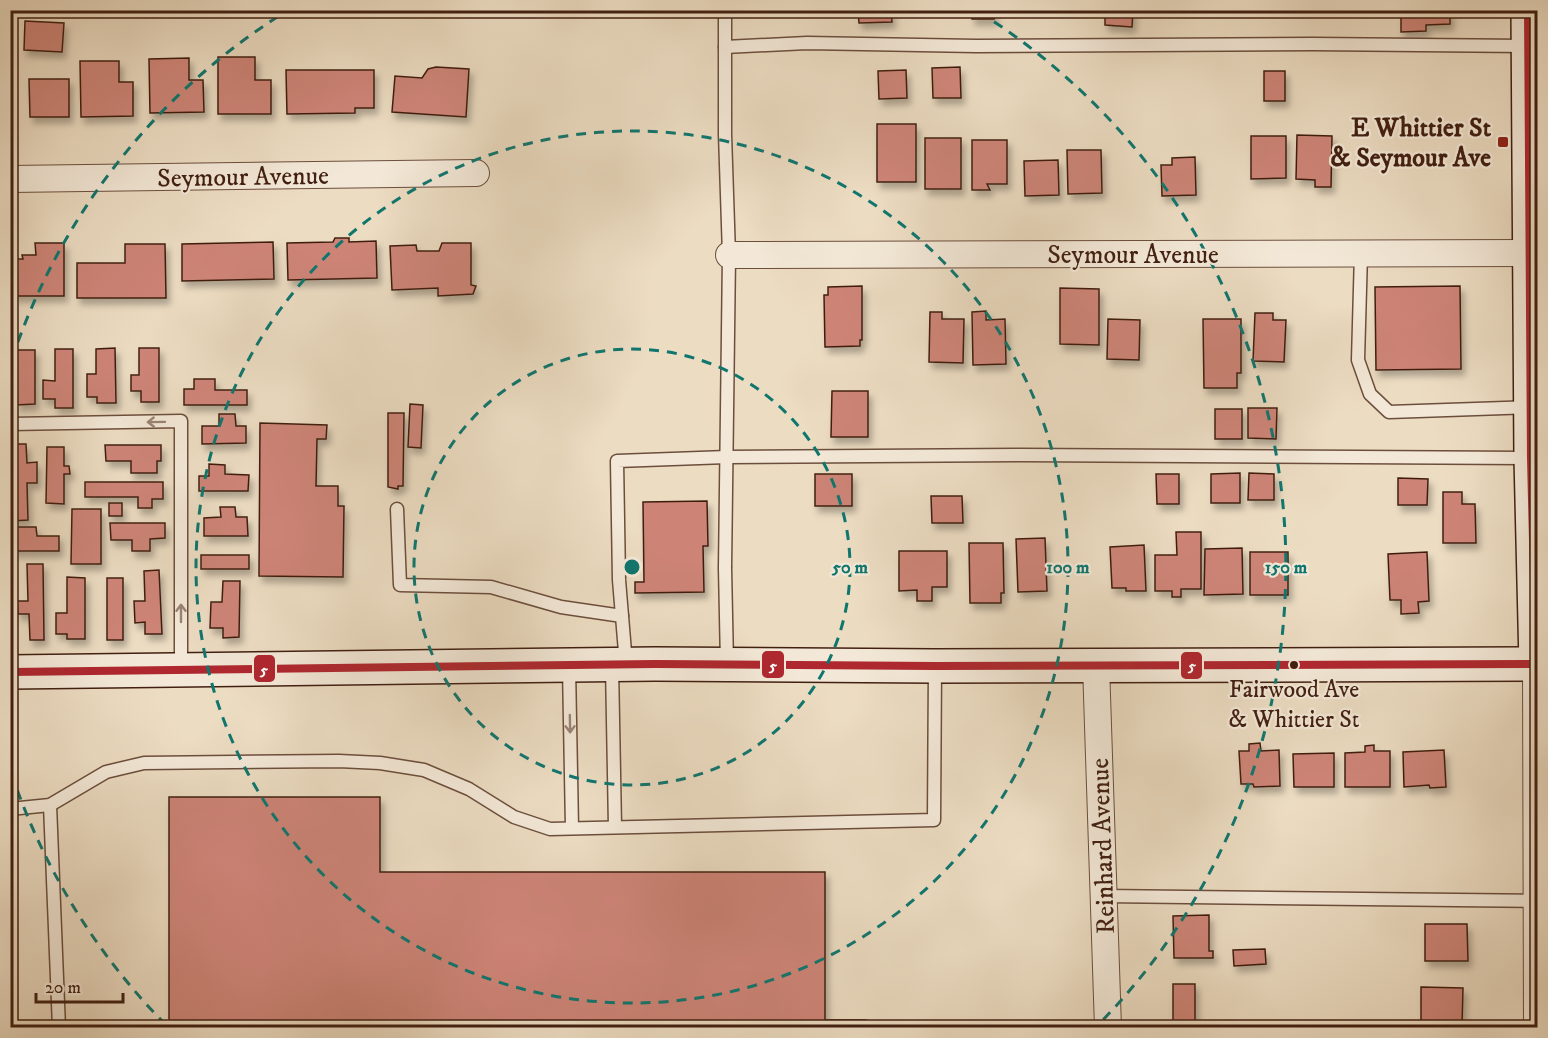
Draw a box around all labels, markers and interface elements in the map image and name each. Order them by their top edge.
place label: E Whittier St & Seymour Ave [1331,112,1492,175]
marker: E Whittier St & Seymour Ave [1496,135,1510,149]
street label: Seymour Avenue [157,160,329,195]
street label: Seymour Avenue [1047,239,1219,272]
one-way arrow [147,416,167,428]
centre of rings [622,557,642,577]
text: 50 m [831,557,868,579]
text: 100 m [1046,557,1090,579]
text: 150 m [1265,557,1308,579]
one-way arrow [175,603,187,623]
line badge: 5 [761,650,785,679]
line badge: 5 [1180,651,1203,680]
line badge: 5 [253,654,276,683]
text: 5 [768,656,777,676]
text: 5 [1187,656,1196,676]
marker: Fairwood Ave & Whittier St [1288,659,1300,671]
text: 5 [259,660,268,680]
place label: Fairwood Ave & Whittier St [1229,675,1360,735]
one-way arrow [564,714,576,734]
street label: Reinhard Avenue [1084,757,1123,934]
scale bar [36,966,123,1004]
text: 20 m [45,977,81,999]

